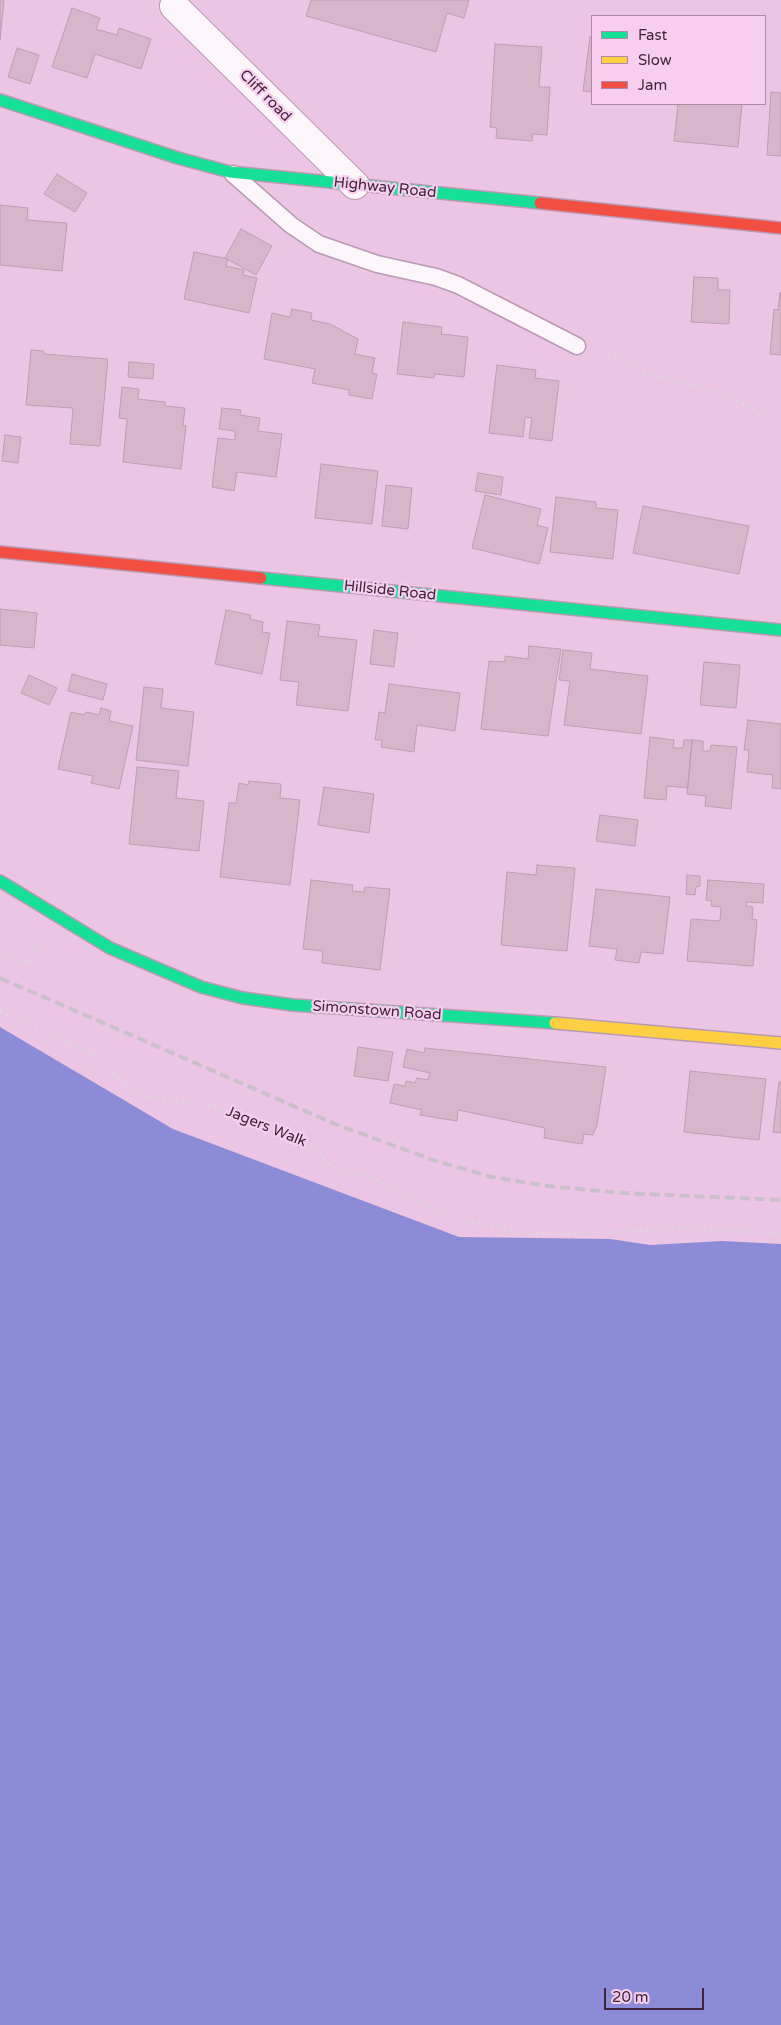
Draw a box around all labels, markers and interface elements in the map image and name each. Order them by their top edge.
legend [591,15,766,105]
text: Fast [638,26,667,44]
text: Slow [638,51,672,69]
street label: Cliff road [235,66,295,126]
text: Jam [638,76,667,94]
street label: Highway Road [333,174,437,202]
street label: Hillside Road [343,577,437,605]
street label: Simonstown Road [312,998,442,1024]
street label: Jagers Walk [223,1103,309,1151]
scale bar [606,1978,706,2010]
text: 20 m [612,1988,649,2006]

